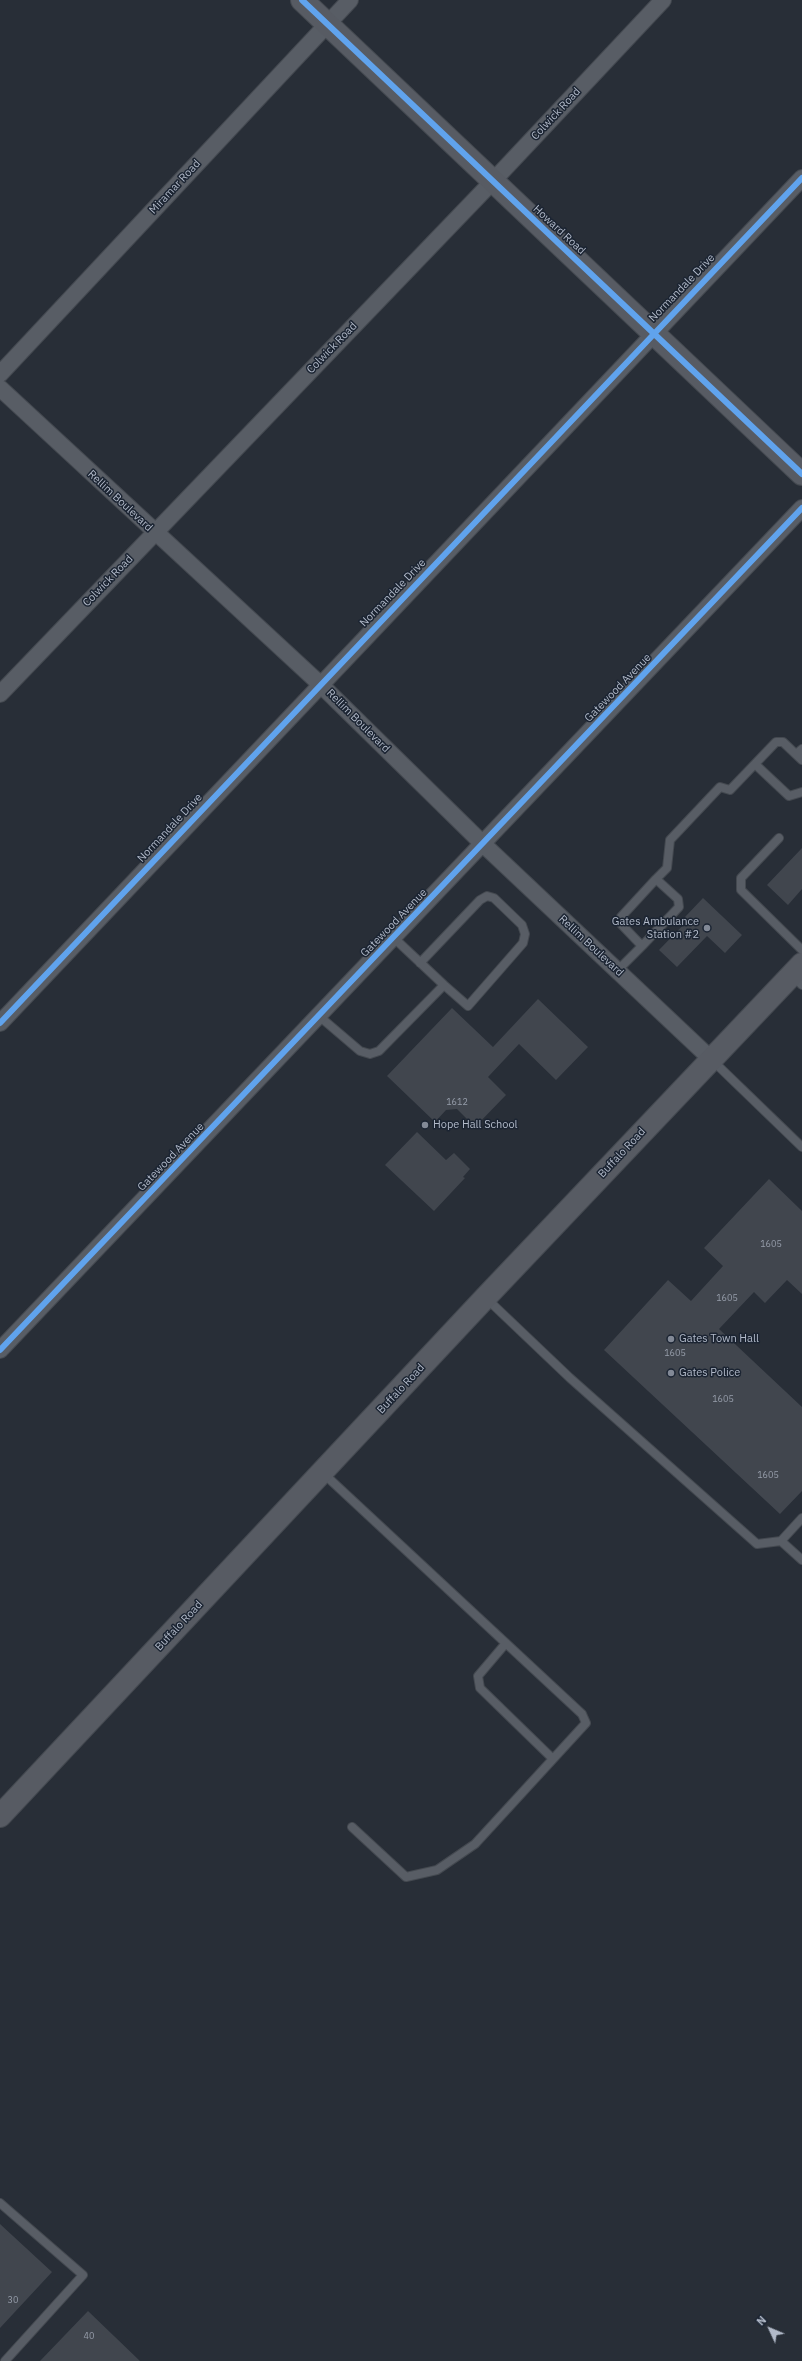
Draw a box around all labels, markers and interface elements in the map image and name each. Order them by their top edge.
street label: Colwick Road [529,85,583,143]
street label: Miramar Road [147,157,203,217]
street label: Howard Road [530,203,588,257]
street label: Normandale Drive [646,251,718,325]
street label: Colwick Road [304,320,360,376]
street label: Rellim Boulevard [85,468,155,534]
street label: Colwick Road [80,553,136,609]
street label: Normandale Drive [357,556,429,630]
street label: Gatewood Avenue [582,651,654,725]
street label: Rellim Boulevard [324,687,392,755]
street label: Normandale Drive [135,791,205,865]
street label: Gatewood Avenue [358,886,430,960]
street label: Rellim Boulevard [556,913,626,979]
place label: Gates Ambulance Station #2 [612,915,699,941]
marker: Gates Ambulance Station #2 [702,923,712,933]
house number: 1612 [446,1097,468,1107]
place label: Hope Hall School [433,1118,518,1132]
street label: Gatewood Avenue [135,1120,207,1194]
marker: Hope Hall School [420,1120,430,1130]
street label: Buffalo Road [596,1125,648,1181]
house number: 1605 [760,1239,782,1249]
house number: 1605 [716,1293,738,1303]
place label: Gates Town Hall [679,1332,759,1346]
marker: Gates Town Hall [666,1334,676,1344]
house number: 1605 [664,1348,686,1358]
street label: Buffalo Road [375,1361,427,1417]
place label: Gates Police [679,1366,740,1380]
marker: Gates Police [666,1368,676,1378]
house number: 1605 [712,1394,734,1404]
house number: 1605 [757,1470,779,1480]
street label: Buffalo Road [153,1598,205,1654]
house number: 30 [8,2295,18,2305]
north arrow [750,2309,790,2349]
text: N [754,2313,769,2328]
house number: 40 [84,2331,94,2341]

